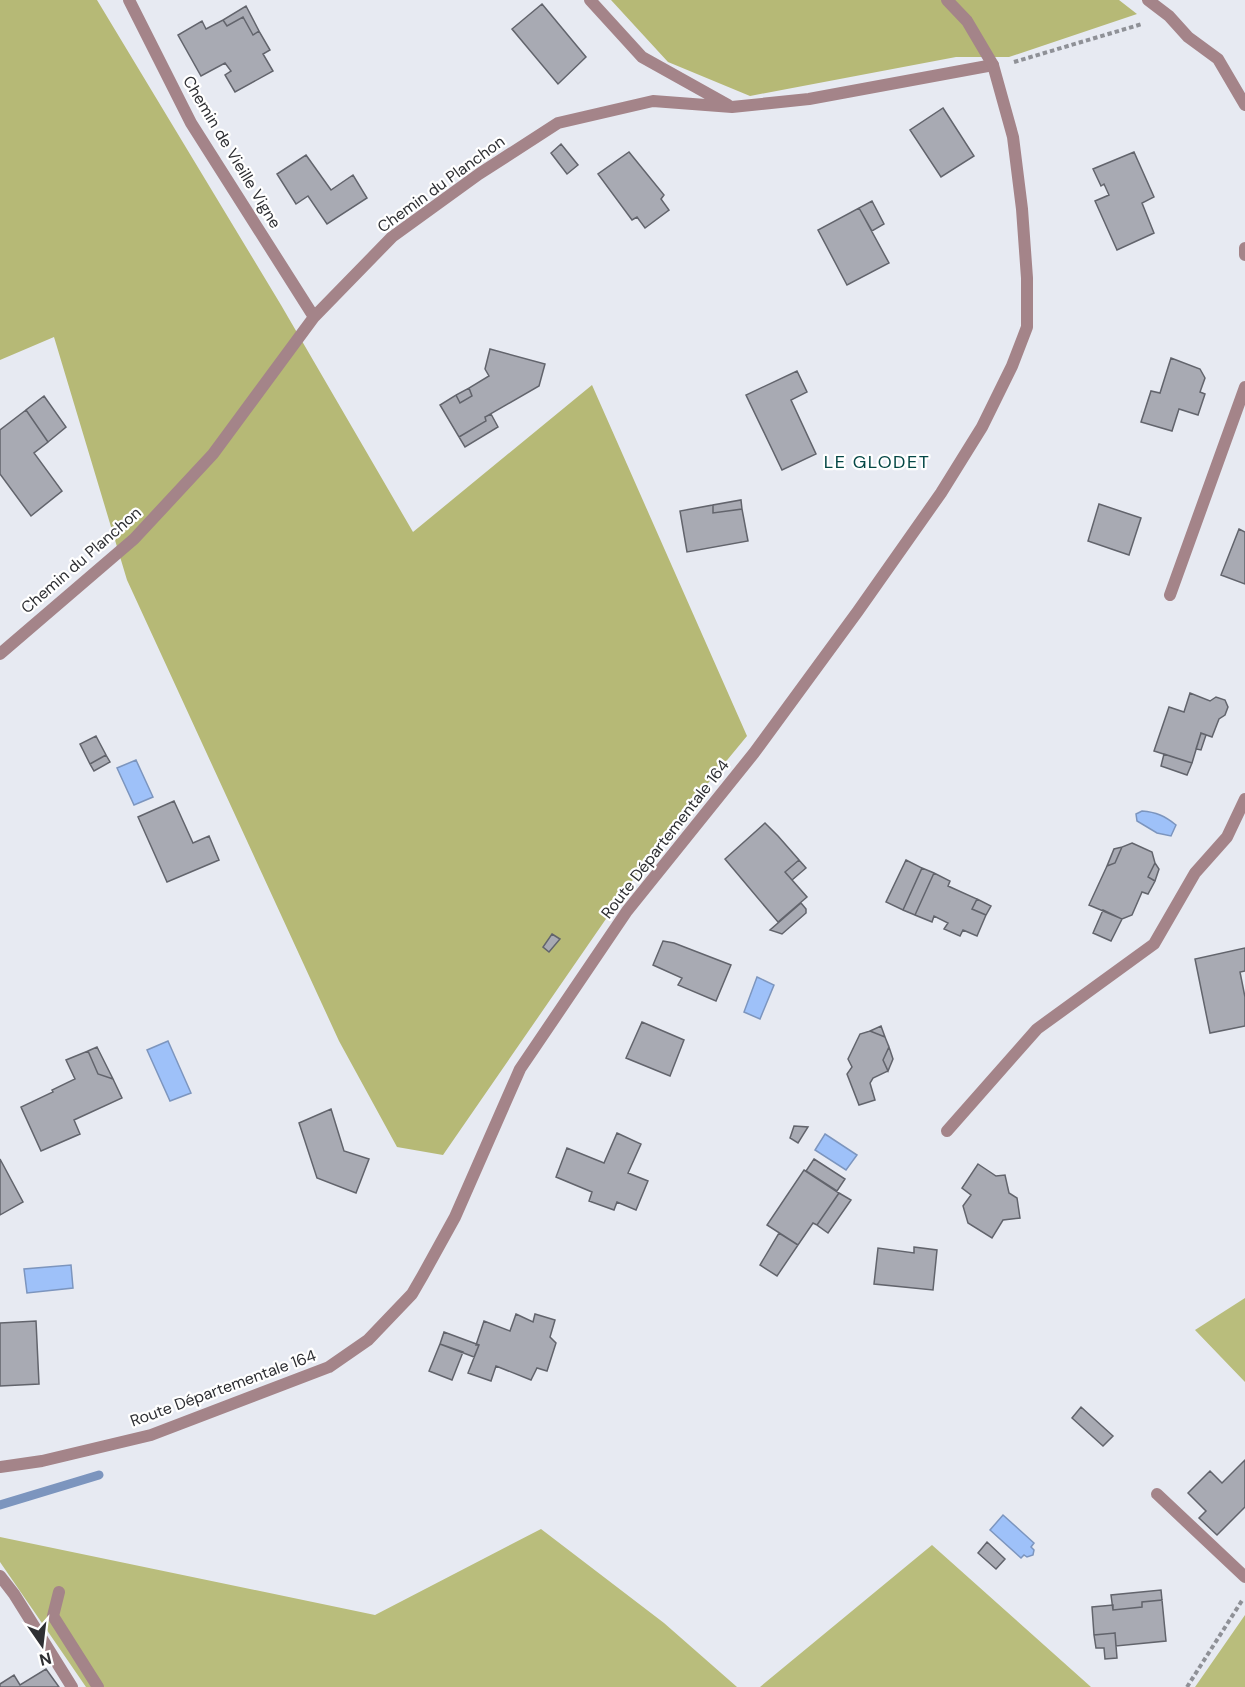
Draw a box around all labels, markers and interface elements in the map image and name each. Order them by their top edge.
street label: Chemin de Vieille Vigne [178,72,286,232]
street label: Chemin du Planchon [373,131,509,237]
district label: LE GLODET [824,450,930,474]
street label: Chemin du Planchon [17,502,145,618]
street label: Route Départementale 164 [596,755,734,923]
street label: Route Départementale 164 [127,1344,319,1431]
north arrow [12,1615,72,1675]
text: N [37,1647,54,1671]

